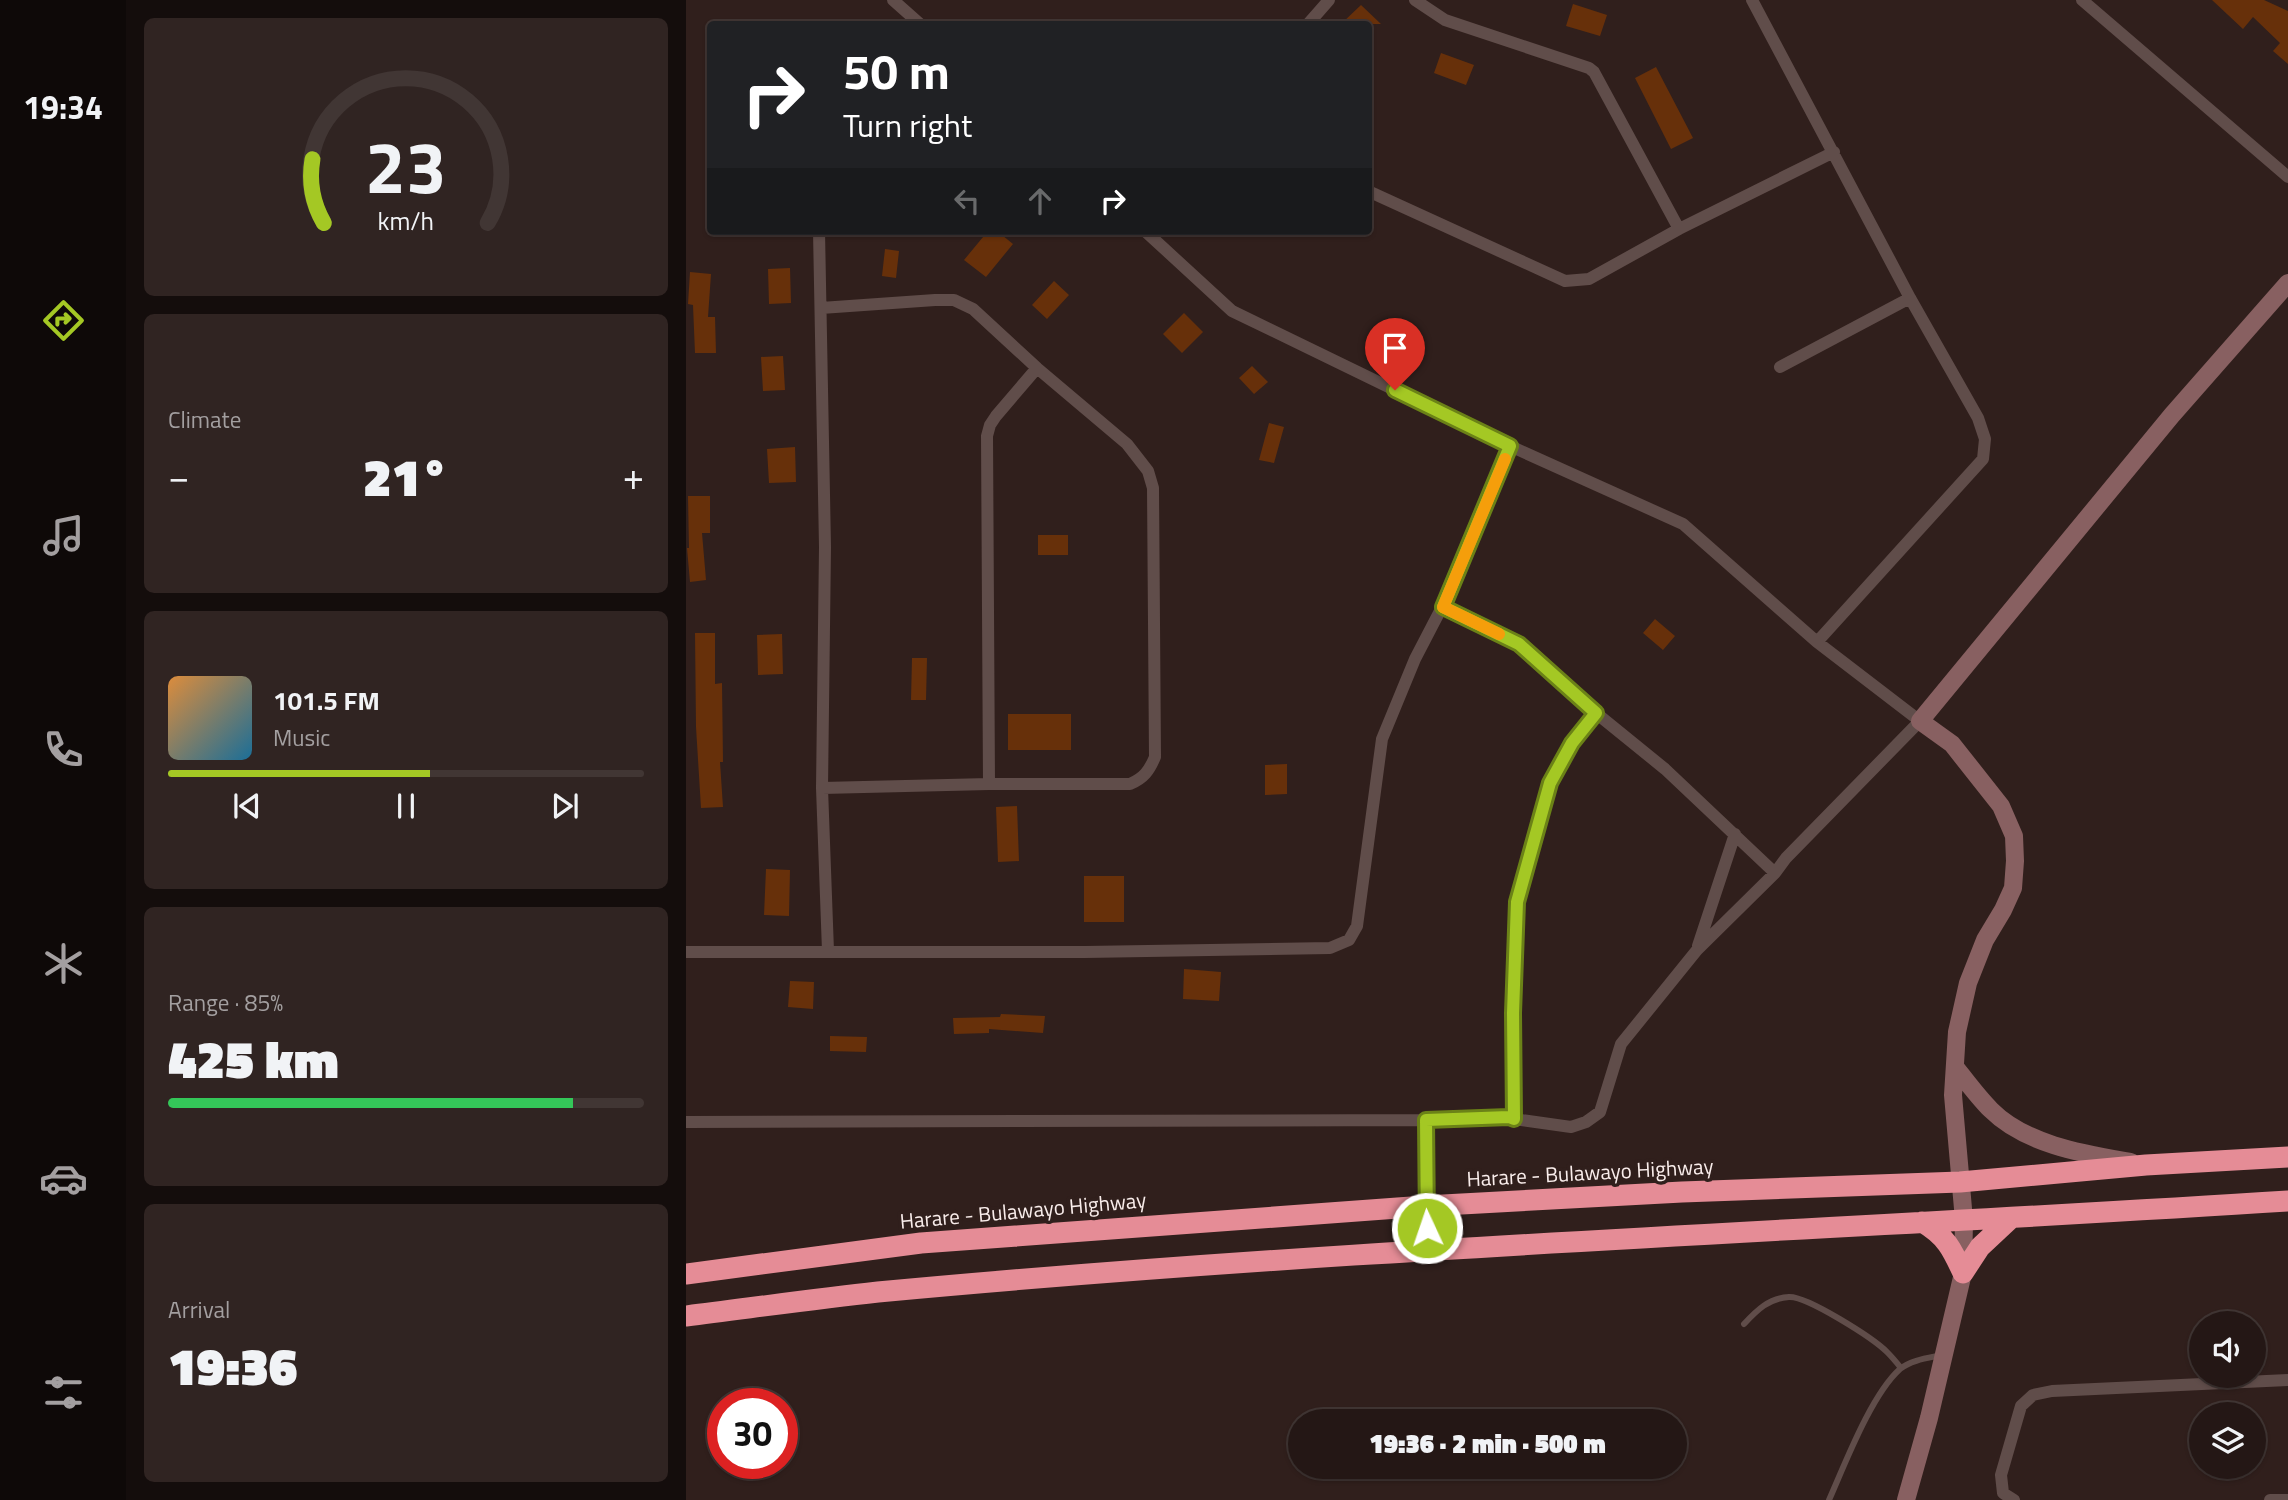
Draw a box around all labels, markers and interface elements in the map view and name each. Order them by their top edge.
text: 50 m [843,33,950,108]
icon: right [728,49,819,140]
text: 19:34 [23,83,103,131]
text: Turn right [843,101,972,149]
text: 23 [365,112,447,222]
icon: left [948,182,986,220]
icon: ahead [1021,182,1059,220]
icon: right [1094,182,1132,220]
text: km/h [378,202,434,240]
icon: directions [39,296,88,345]
pin [1365,318,1425,390]
icon: arrive [1376,329,1414,367]
text: Climate [168,402,241,437]
text: 21° [363,437,449,516]
text: − [168,447,189,505]
text: + [623,447,644,505]
icon: music [39,511,88,560]
text: 101.5 FM [273,681,380,720]
text: Music [273,720,330,755]
icon: phone [39,725,88,774]
icon: previous [228,787,266,825]
icon: pause [387,787,425,825]
icon: next [546,787,584,825]
icon: climate [39,939,88,988]
text: Range · 85% [168,985,283,1020]
text: 425 km [168,1019,339,1098]
street label: Harare - Bulawayo Highway [1466,1150,1714,1194]
icon: car [39,1154,88,1203]
street label: Harare - Bulawayo Highway [898,1183,1147,1237]
position arrow [1390,1191,1464,1265]
text: Arrival [168,1292,230,1327]
map controls [2189,1311,2266,1479]
button: sound [2189,1311,2266,1388]
text: 19:36 [168,1326,297,1405]
icon: filters [39,1368,88,1417]
speed limit sign: 30 [707,1388,798,1479]
button: layers [2189,1402,2266,1479]
text: 19:36 · 2 min · 500 m [1369,1424,1606,1463]

